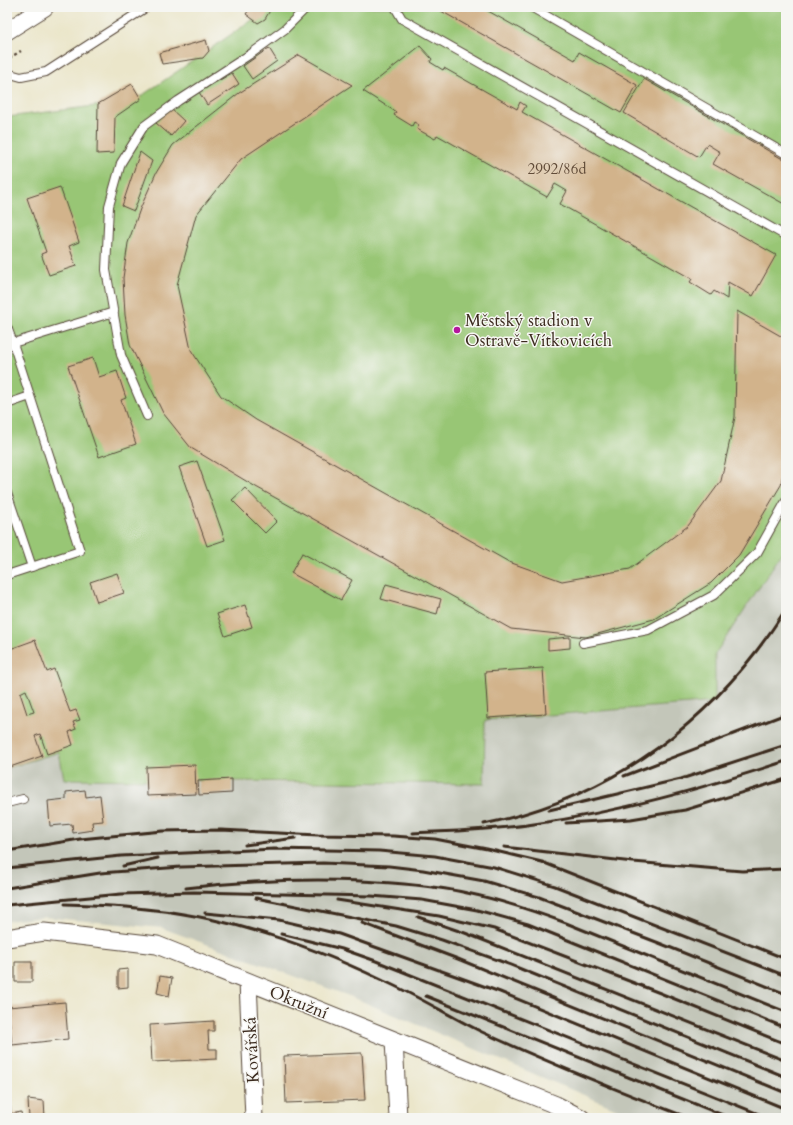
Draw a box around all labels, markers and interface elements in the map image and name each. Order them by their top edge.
house number: 2992/86d [528,159,586,179]
place label: Městský stadion v Ostravě-Vítkovicích [465,309,613,352]
marker: Městský stadion v Ostravě-Vítkovicích [452,325,462,335]
street label: Okružní [266,980,332,1025]
street label: Kovářská [238,1016,265,1084]

